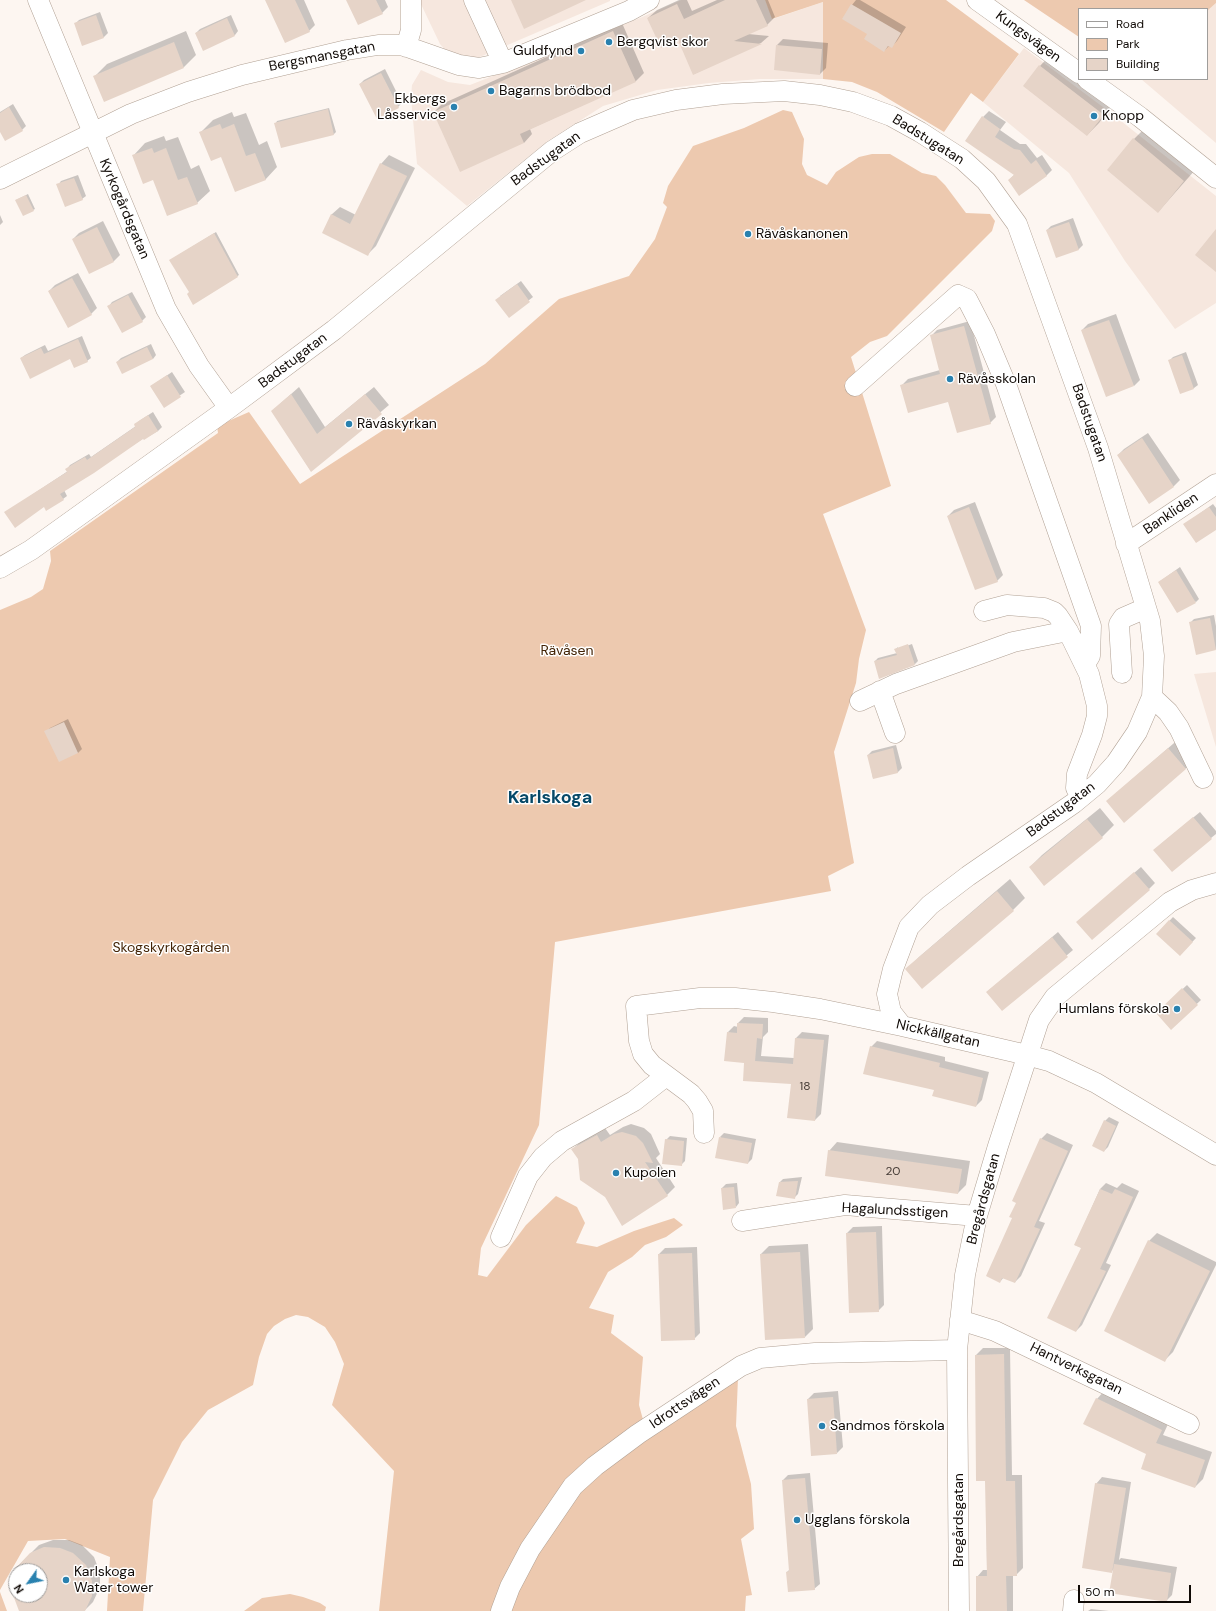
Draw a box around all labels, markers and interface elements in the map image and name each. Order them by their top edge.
street label: Kungsvägen [992,8,1064,66]
legend [1078,8,1208,80]
text: Road [1116,16,1144,32]
place label: Bergqvist skor [617,34,708,50]
text: Park [1116,36,1140,52]
marker: Bergqvist skor [604,37,614,47]
street label: Bergsmansgatan [268,38,376,76]
place label: Guldfynd [513,43,573,59]
marker: Guldfynd [576,46,586,56]
text: Building [1116,56,1160,72]
place label: Bagarns brödbod [499,83,611,99]
marker: Bagarns brödbod [486,86,496,96]
place label: Ekbergs Låsservice [377,91,446,124]
marker: Ekbergs Låsservice [449,102,459,112]
place label: Knopp [1102,108,1144,124]
street label: Badstugatan [889,111,967,169]
marker: Knopp [1089,111,1099,121]
street label: Badstugatan [508,128,584,190]
street label: Kyrkogårdsgatan [95,156,153,262]
place label: Rävåskanonen [756,226,848,242]
marker: Rävåskanonen [743,229,753,239]
street label: Badstugatan [255,330,331,392]
place label: Rävåsskolan [958,371,1036,387]
marker: Rävåsskolan [945,374,955,384]
street label: Badstugatan [1068,382,1110,464]
place label: Rävåskyrkan [357,416,437,432]
marker: Rävåskyrkan [344,419,354,429]
street label: Bankliden [1140,490,1202,538]
park label: Rävåsen [540,643,594,659]
street label: Badstugatan [1023,779,1099,841]
district label: Karlskoga [508,787,592,809]
park label: Skogskyrkogården [112,940,230,956]
place label: Humlans förskola [1059,1001,1169,1017]
marker: Humlans förskola [1172,1004,1182,1014]
street label: Nickkällgatan [895,1016,981,1052]
house number: 18 [799,1080,811,1094]
street label: Bregårdsgatan [964,1152,1004,1246]
place label: Kupolen [624,1165,676,1181]
house number: 20 [886,1165,900,1179]
marker: Kupolen [611,1168,621,1178]
street label: Hagalundsstigen [841,1200,949,1222]
street label: Hantverksgatan [1027,1339,1125,1399]
street label: Idrottsvägen [647,1373,723,1433]
place label: Sandmos förskola [830,1418,945,1434]
marker: Sandmos förskola [817,1421,827,1431]
street label: Bregårdsgatan [951,1473,967,1567]
place label: Ugglans förskola [805,1512,910,1528]
marker: Ugglans förskola [792,1515,802,1525]
north arrow [8,1563,48,1603]
place label: Karlskoga Water tower [74,1564,153,1596]
marker: Karlskoga Water tower [61,1575,71,1585]
scale bar [1080,1577,1193,1603]
text: N [11,1582,27,1596]
text: 50 m [1085,1584,1114,1600]

